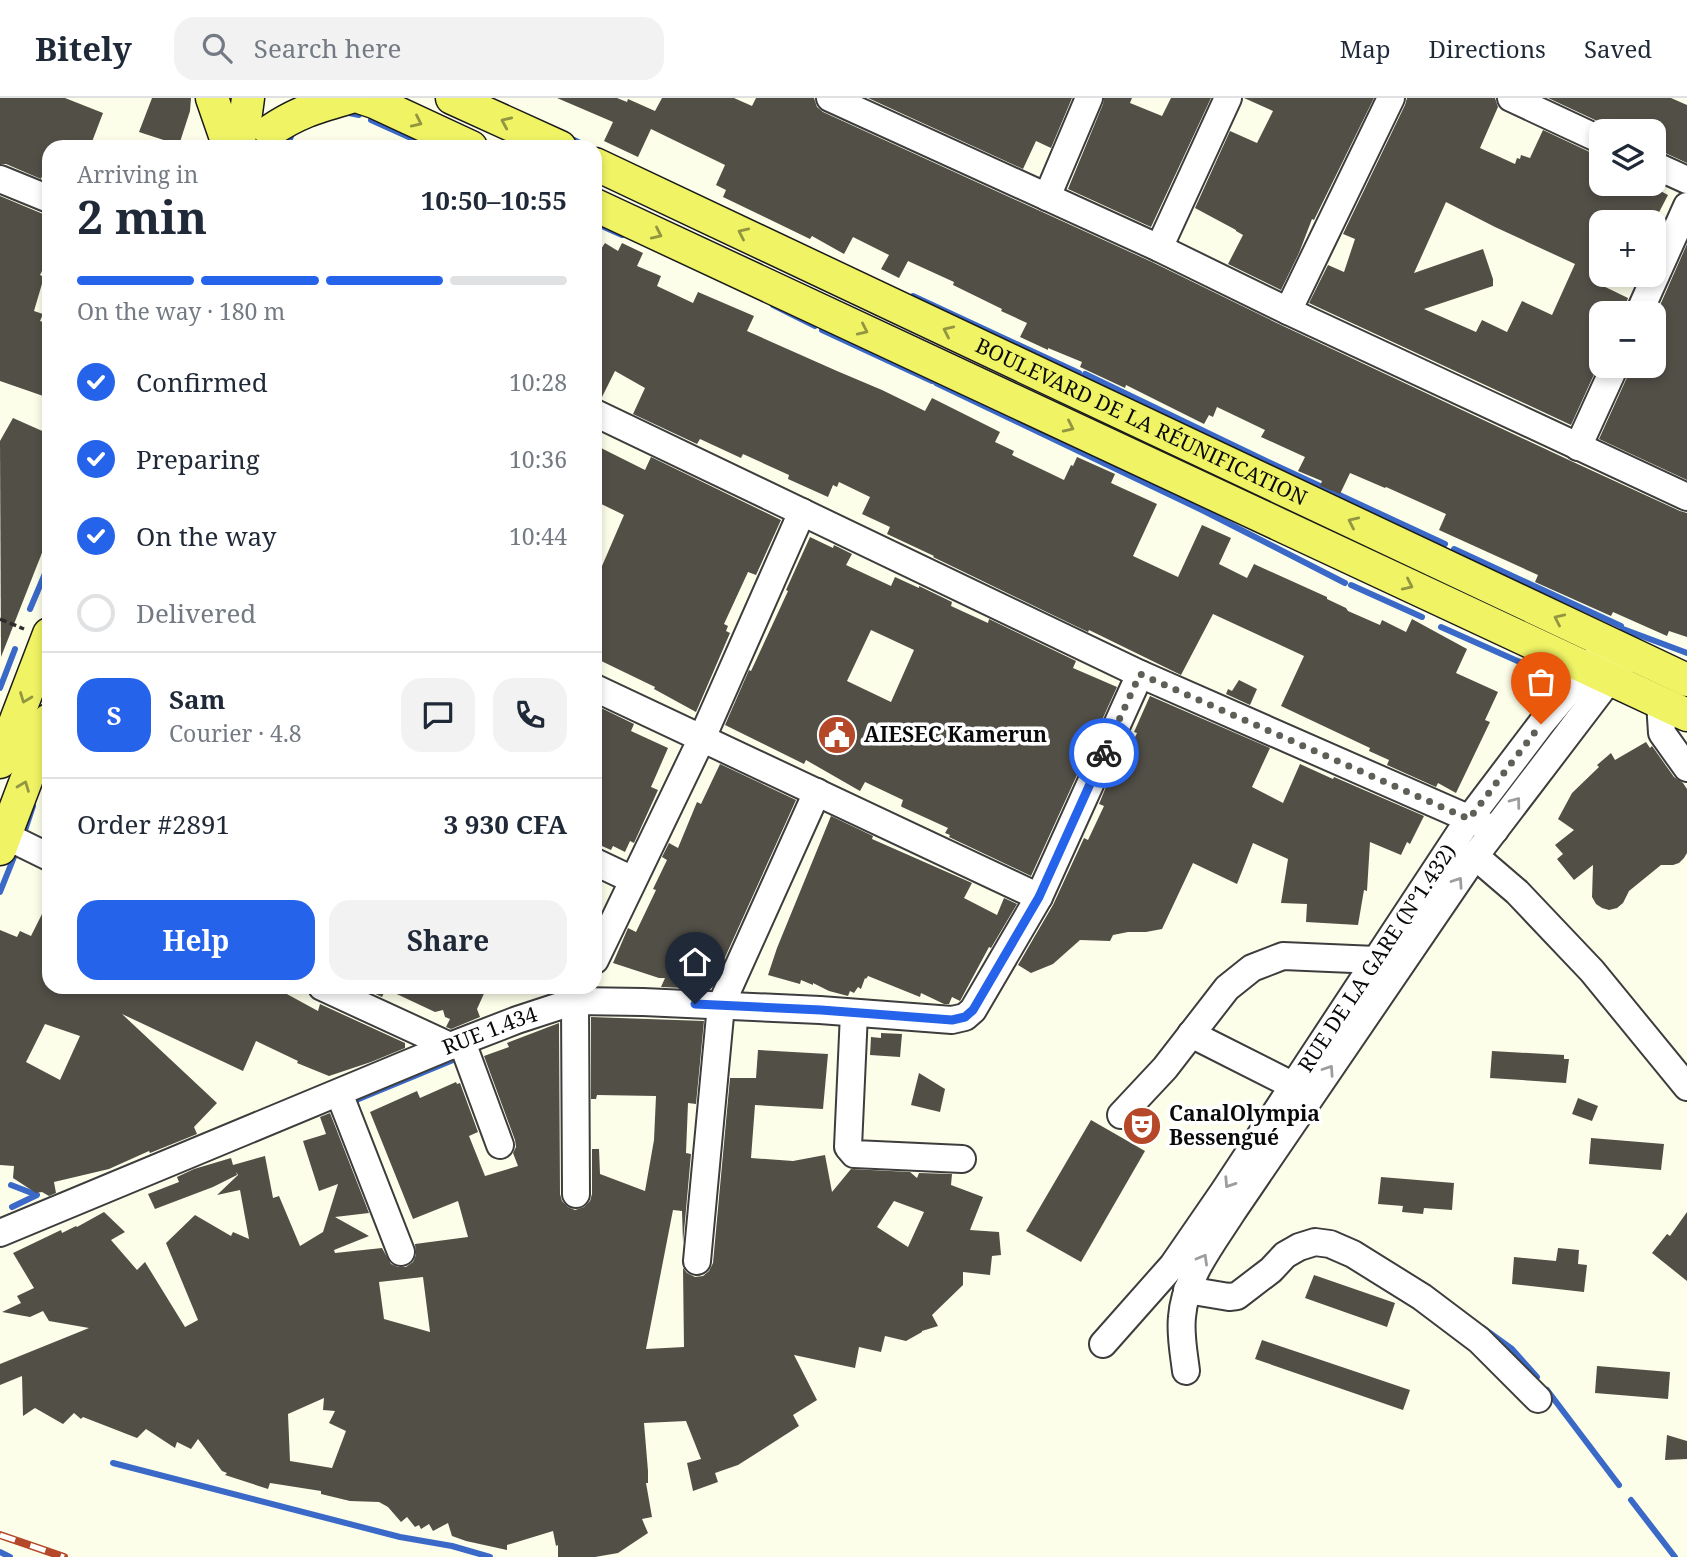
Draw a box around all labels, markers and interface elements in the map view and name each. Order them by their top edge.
search box [174,17,664,80]
text: Bitely [35,26,132,71]
icon: search [198,29,236,67]
text: Search here [254,30,401,66]
text: Map [1340,32,1391,65]
text: Directions [1429,32,1546,65]
text: Saved [1584,32,1652,65]
one-way arrow [410,113,422,127]
one-way arrow [501,116,514,130]
map controls [1589,119,1666,378]
button: layers [1589,119,1666,196]
text: Arriving in [77,158,198,190]
text: 10:50–10:55 [421,182,567,218]
text: 2 min [77,185,207,247]
button: + [1589,210,1666,287]
one-way arrow [650,226,662,240]
one-way arrow [737,228,750,242]
text: On the way · 180 m [77,295,285,327]
button: − [1589,301,1666,378]
one-way arrow [856,322,868,336]
one-way arrow [943,325,955,339]
street label: BOULEVARD DE LA RÉUNIFICATION [971,331,1312,511]
icon: check [77,363,115,401]
text: Confirmed [136,364,268,400]
text: 10:28 [509,366,567,398]
one-way arrow [1062,419,1074,433]
icon: check [77,440,115,478]
text: Preparing [136,441,260,477]
text: 10:36 [509,443,567,475]
one-way arrow [1348,516,1360,530]
icon: check [77,517,115,555]
text: On the way [136,518,276,554]
text: 10:44 [509,520,567,552]
one-way arrow [1401,577,1413,591]
text: Delivered [136,595,256,631]
one-way arrow [1554,614,1566,628]
pin [1511,652,1571,724]
icon: bag [1522,663,1560,701]
button: chat [401,678,475,752]
button: phone [493,678,567,752]
text: Sam [169,681,225,717]
one-way arrow [19,692,33,704]
text: S [106,697,122,733]
public building icon: AIESEC Kamerun [816,714,858,756]
text: Courier · 4.8 [169,717,302,749]
courier [1069,718,1139,788]
place label: AIESEC Kamerun [864,720,1047,748]
icon: bike [1085,734,1123,772]
one-way arrow [16,780,30,792]
one-way arrow [1508,797,1520,810]
text: Order #2891 [77,806,230,842]
text: 3 930 CFA [443,806,567,842]
street label: RUE DE LA GARE (N°1.432) [1291,838,1462,1077]
one-way arrow [1450,877,1462,890]
button: Help [77,900,315,980]
button: Share [329,900,567,980]
pin [665,932,725,1004]
icon: home [676,943,714,981]
street label: RUE 1.434 [438,999,541,1061]
one-way arrow [1321,1065,1334,1078]
place label: CanalOlympia Bessengué [1169,1099,1320,1151]
theatre icon: CanalOlympia Bessengué [1121,1105,1163,1147]
one-way arrow [1225,1176,1238,1189]
one-way arrow [1195,1254,1208,1266]

